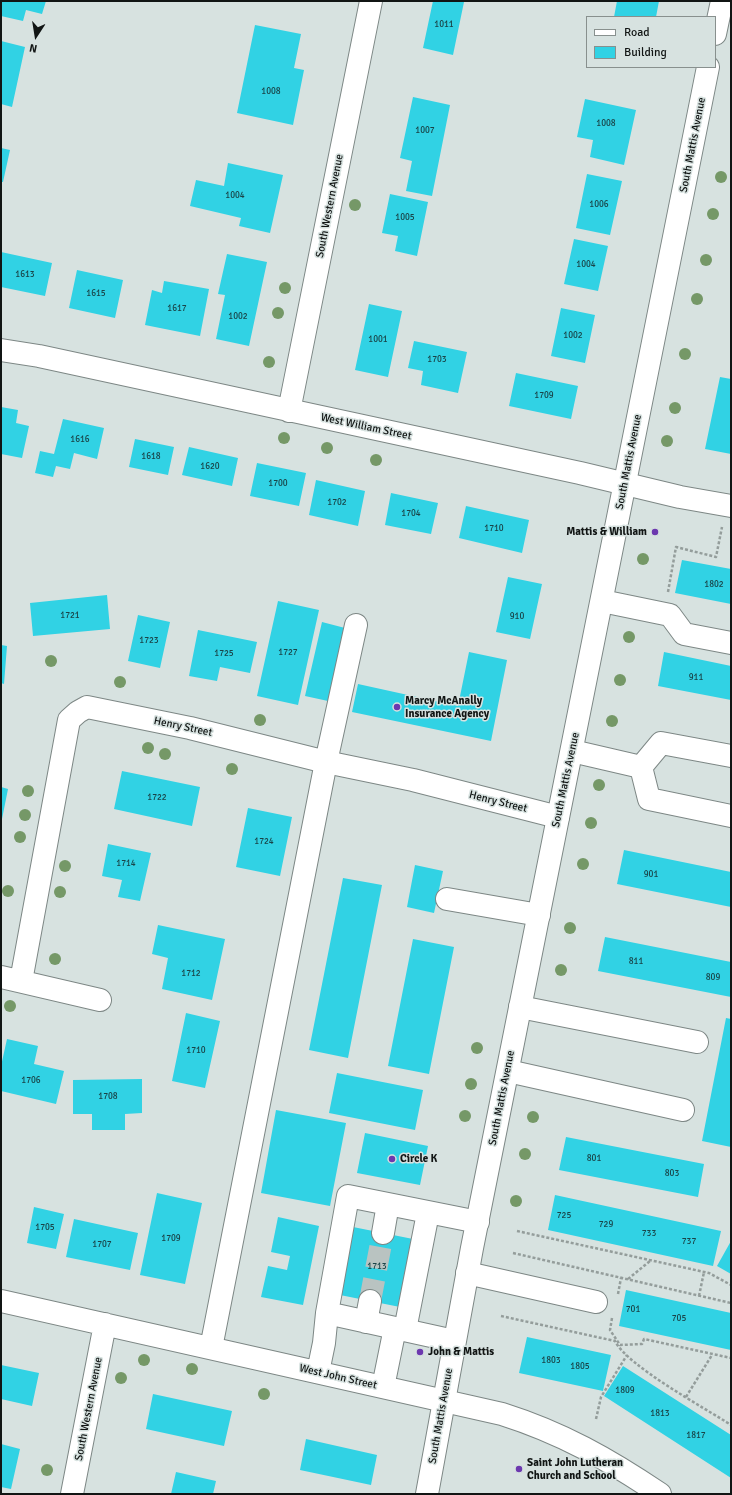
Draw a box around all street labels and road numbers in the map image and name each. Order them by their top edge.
street label: South Mattis Avenue [677,96,709,194]
street label: South Western Avenue [313,153,347,259]
street label: West William Street [319,411,413,443]
street label: South Mattis Avenue [613,413,645,511]
street label: Henry Street [153,714,213,740]
street label: South Mattis Avenue [549,731,583,829]
street label: Henry Street [468,788,528,816]
street label: South Mattis Avenue [486,1049,518,1147]
street label: South Western Avenue [72,1356,106,1462]
street label: West John Street [298,1362,378,1392]
street label: South Mattis Avenue [426,1367,456,1465]

